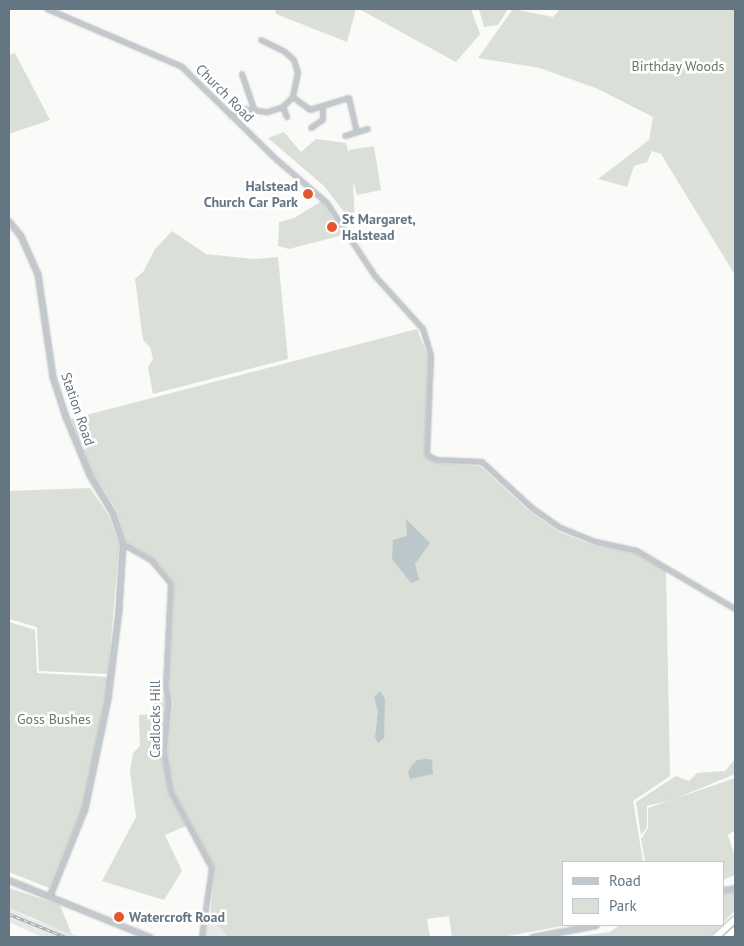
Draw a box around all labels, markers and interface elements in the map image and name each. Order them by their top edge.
park label: Birthday Woods [631,58,725,74]
street label: Church Road [192,60,258,126]
place label: Halstead Church Car Park [203,178,298,210]
marker: Halstead Church Car Park [302,188,314,200]
place label: St Margaret, Halstead [342,211,416,243]
marker: St Margaret, Halstead [326,221,338,233]
street label: Station Road [58,370,98,448]
street label: Cadlocks Hill [147,680,163,758]
park label: Goss Bushes [17,711,91,727]
legend [562,861,724,926]
text: Road [609,871,641,890]
text: Park [609,896,637,915]
place label: Watercroft Road [129,909,225,925]
marker: Watercroft Road [113,911,125,923]

